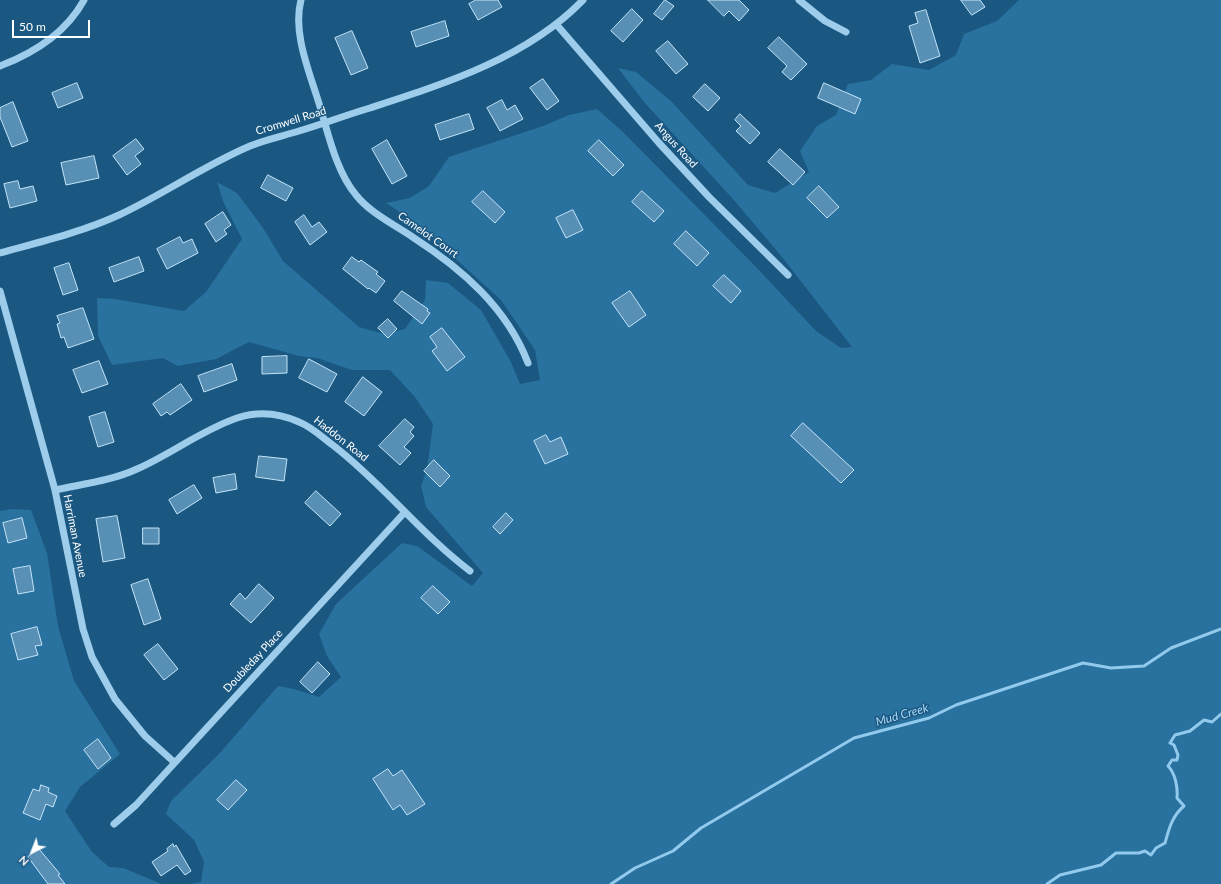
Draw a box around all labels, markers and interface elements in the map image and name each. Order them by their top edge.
scale bar [14,12,92,38]
text: 50 m [19,19,46,34]
street label: Cromwell Road [254,104,328,138]
street label: Angus Road [652,119,700,171]
street label: Camelot Court [395,209,461,261]
street label: Haddon Road [311,414,371,464]
street label: Harriman Avenue [60,493,90,579]
street label: Doubleday Place [221,627,285,695]
water label: Mud Creek [874,701,930,729]
north arrow [12,832,52,872]
text: N [16,854,31,869]

